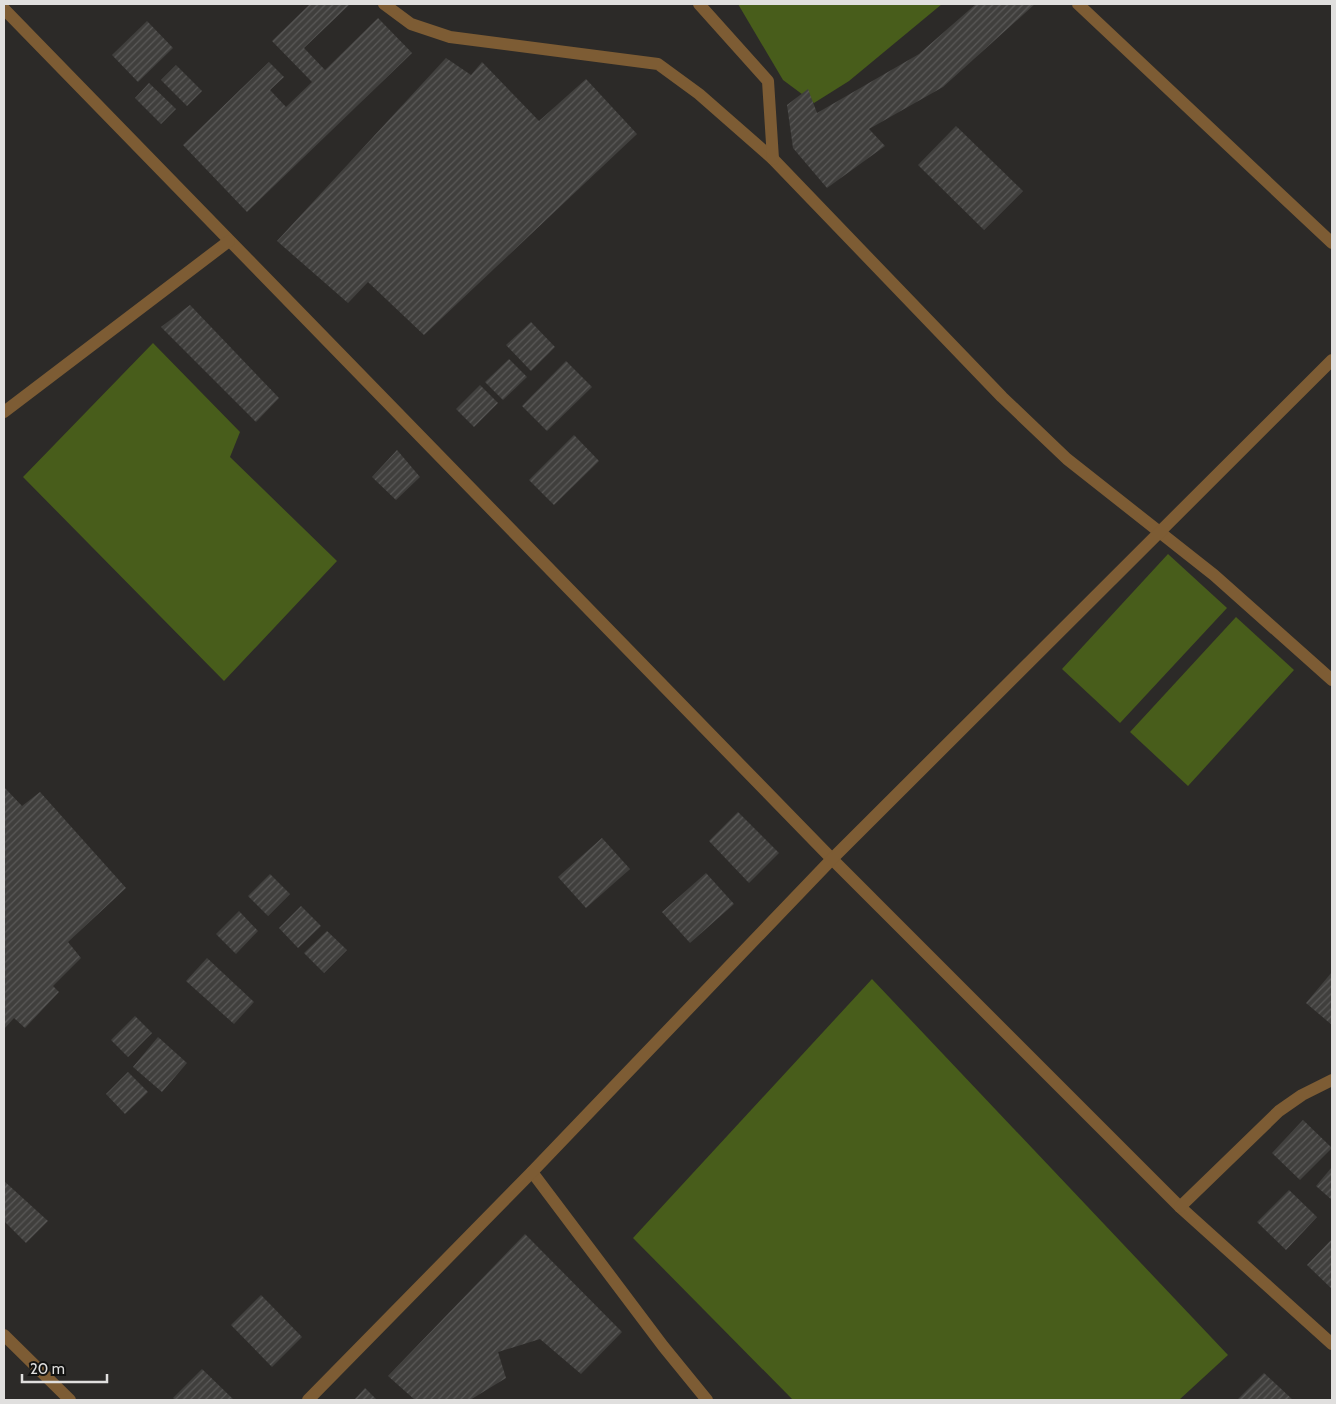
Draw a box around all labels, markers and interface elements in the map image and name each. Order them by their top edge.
scale bar [22,1352,108,1384]
text: 20 m [30,1360,65,1378]

